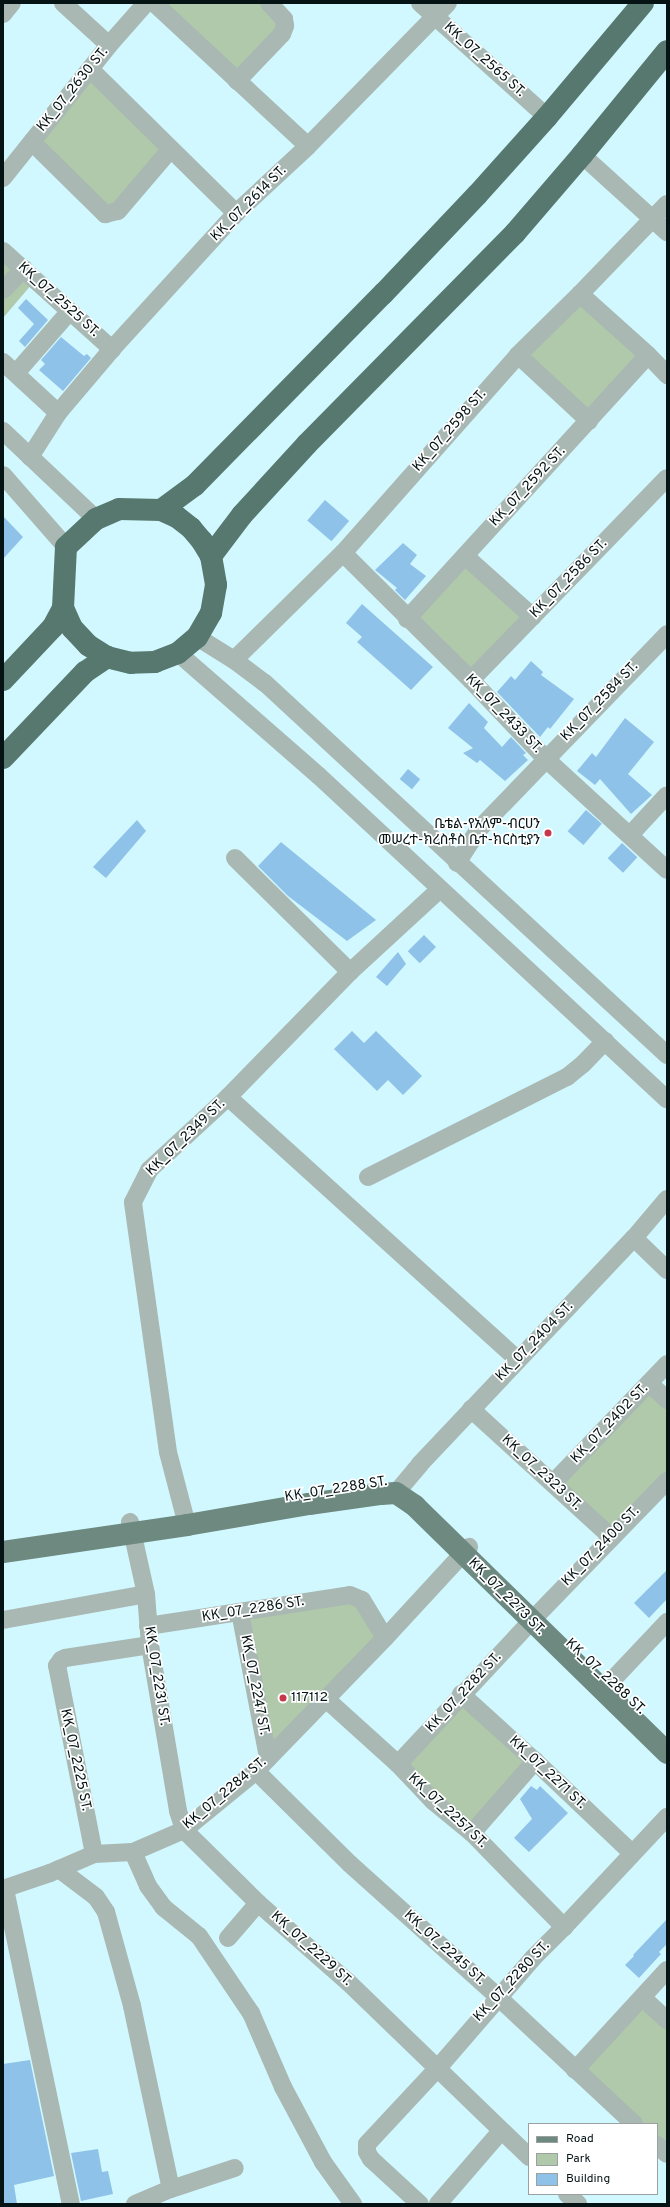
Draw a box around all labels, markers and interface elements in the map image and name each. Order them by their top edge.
street label: KK_07_2565 ST. [440,19,528,101]
street label: KK_07_2630 ST. [34,44,112,136]
street label: KK_07_2614 ST. [208,163,290,245]
street label: KK_07_2525 ST. [14,259,102,341]
street label: KK_07_2598 ST. [410,386,490,476]
street label: KK_07_2592 ST. [487,443,569,531]
street label: KK_07_2586 ST. [527,536,611,622]
street label: KK_07_2584 ST. [558,659,642,745]
street label: KK_07_2433 ST. [461,671,545,757]
place label: ቤቴል-የአለም-ብርሀን መሠረተ-ክረስቶስ ቤተ-ክርስቲያን [378,817,540,850]
marker: ቤቴል-የአለም-ብርሀን መሠረተ-ክረስቶስ ቤተ-ክርስቲያን [543,828,553,838]
street label: KK_07_2349 ST. [143,1096,229,1180]
street label: KK_07_2404 ST. [493,1299,577,1385]
street label: KK_07_2402 ST. [568,1381,652,1467]
street label: KK_07_2323 ST. [498,1432,584,1514]
street label: KK_07_2288 ST. [284,1474,388,1506]
street label: KK_07_2400 ST. [559,1504,643,1590]
street label: KK_07_2273 ST. [464,1555,548,1639]
street label: KK_07_2286 ST. [201,1594,305,1626]
street label: KK_07_2231 ST. [140,1625,172,1727]
street label: KK_07_2247 ST. [236,1633,272,1737]
street label: KK_07_2288 ST. [561,1636,649,1718]
street label: KK_07_2282 ST. [423,1649,505,1737]
place label: 117112 [291,1690,328,1706]
marker: 117112 [278,1693,288,1703]
street label: KK_07_2225 ST. [56,1708,94,1812]
street label: KK_07_2271 ST. [505,1733,589,1813]
street label: KK_07_2284 ST. [180,1754,270,1834]
street label: KK_07_2257 ST. [404,1770,490,1852]
street label: KK_07_2245 ST. [400,1907,488,1989]
street label: KK_07_2229 ST. [267,1908,355,1990]
street label: KK_07_2280 ST. [470,1938,554,2026]
legend [528,2123,658,2195]
text: Road [566,2131,594,2147]
text: Park [566,2151,591,2167]
text: Building [566,2171,610,2187]

